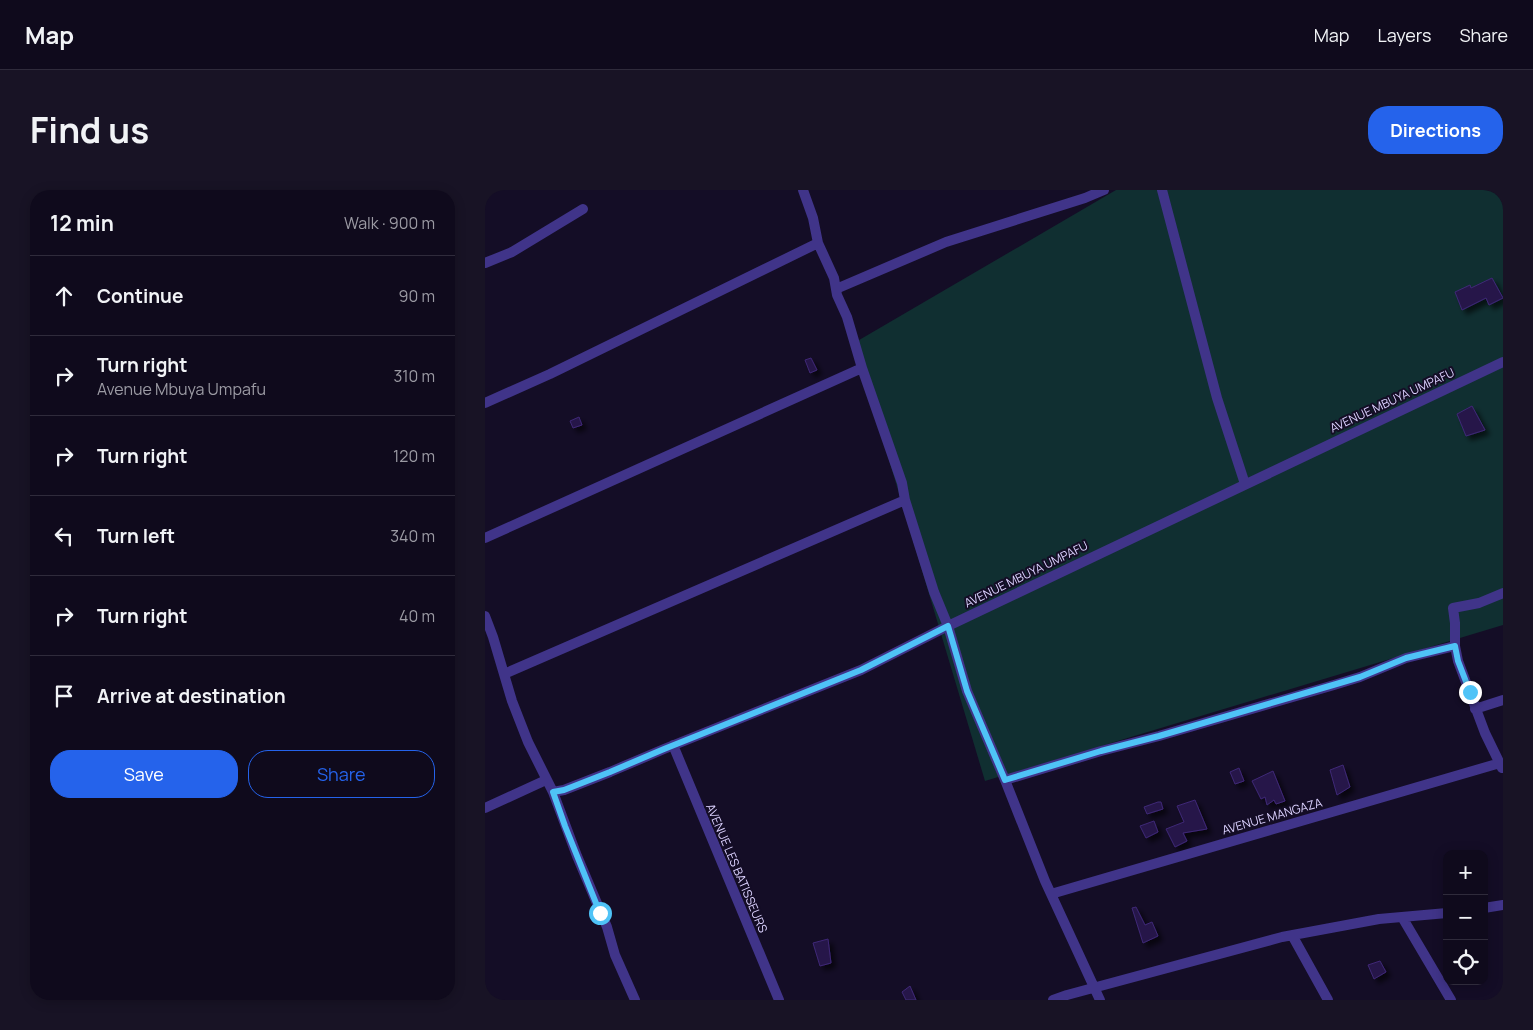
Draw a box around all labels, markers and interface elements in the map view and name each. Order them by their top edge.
text: Map [25,18,74,51]
text: Map [1314,23,1349,47]
text: Layers [1377,23,1431,47]
text: Share [1459,23,1508,47]
text: Find us [30,106,149,154]
button: Directions [1368,106,1503,154]
text: 12 min [50,209,114,237]
text: Walk · 900 m [344,212,435,234]
icon: ahead [50,282,78,310]
text: Continue [97,283,183,309]
text: 90 m [399,285,435,307]
text: Turn right [97,352,187,378]
icon: right [50,362,78,390]
street label: AVENUE MBUYA UMPAFU [1327,364,1457,436]
text: 310 m [393,365,435,387]
text: Avenue Mbuya Umpafu [97,378,266,400]
icon: right [50,442,78,470]
text: Turn right [97,443,187,469]
text: 120 m [393,445,435,467]
icon: left [50,522,78,550]
text: Turn left [97,523,175,549]
text: 340 m [390,525,435,547]
street label: AVENUE MBUYA UMPAFU [961,537,1091,611]
icon: right [50,602,78,630]
text: Turn right [97,603,187,629]
text: 40 m [399,605,435,627]
route end [1459,681,1482,704]
icon: arrive [50,682,78,710]
text: Arrive at destination [97,683,286,709]
button: Save [50,750,238,798]
button: Share [248,750,435,798]
street label: AVENUE MANGAZA [1220,793,1324,838]
street label: AVENUE LES BATISSEURS [702,801,772,935]
map controls [1443,850,1488,985]
button: + [1443,850,1488,895]
button: − [1443,895,1488,940]
route start [589,902,612,925]
button: locate [1443,940,1488,985]

